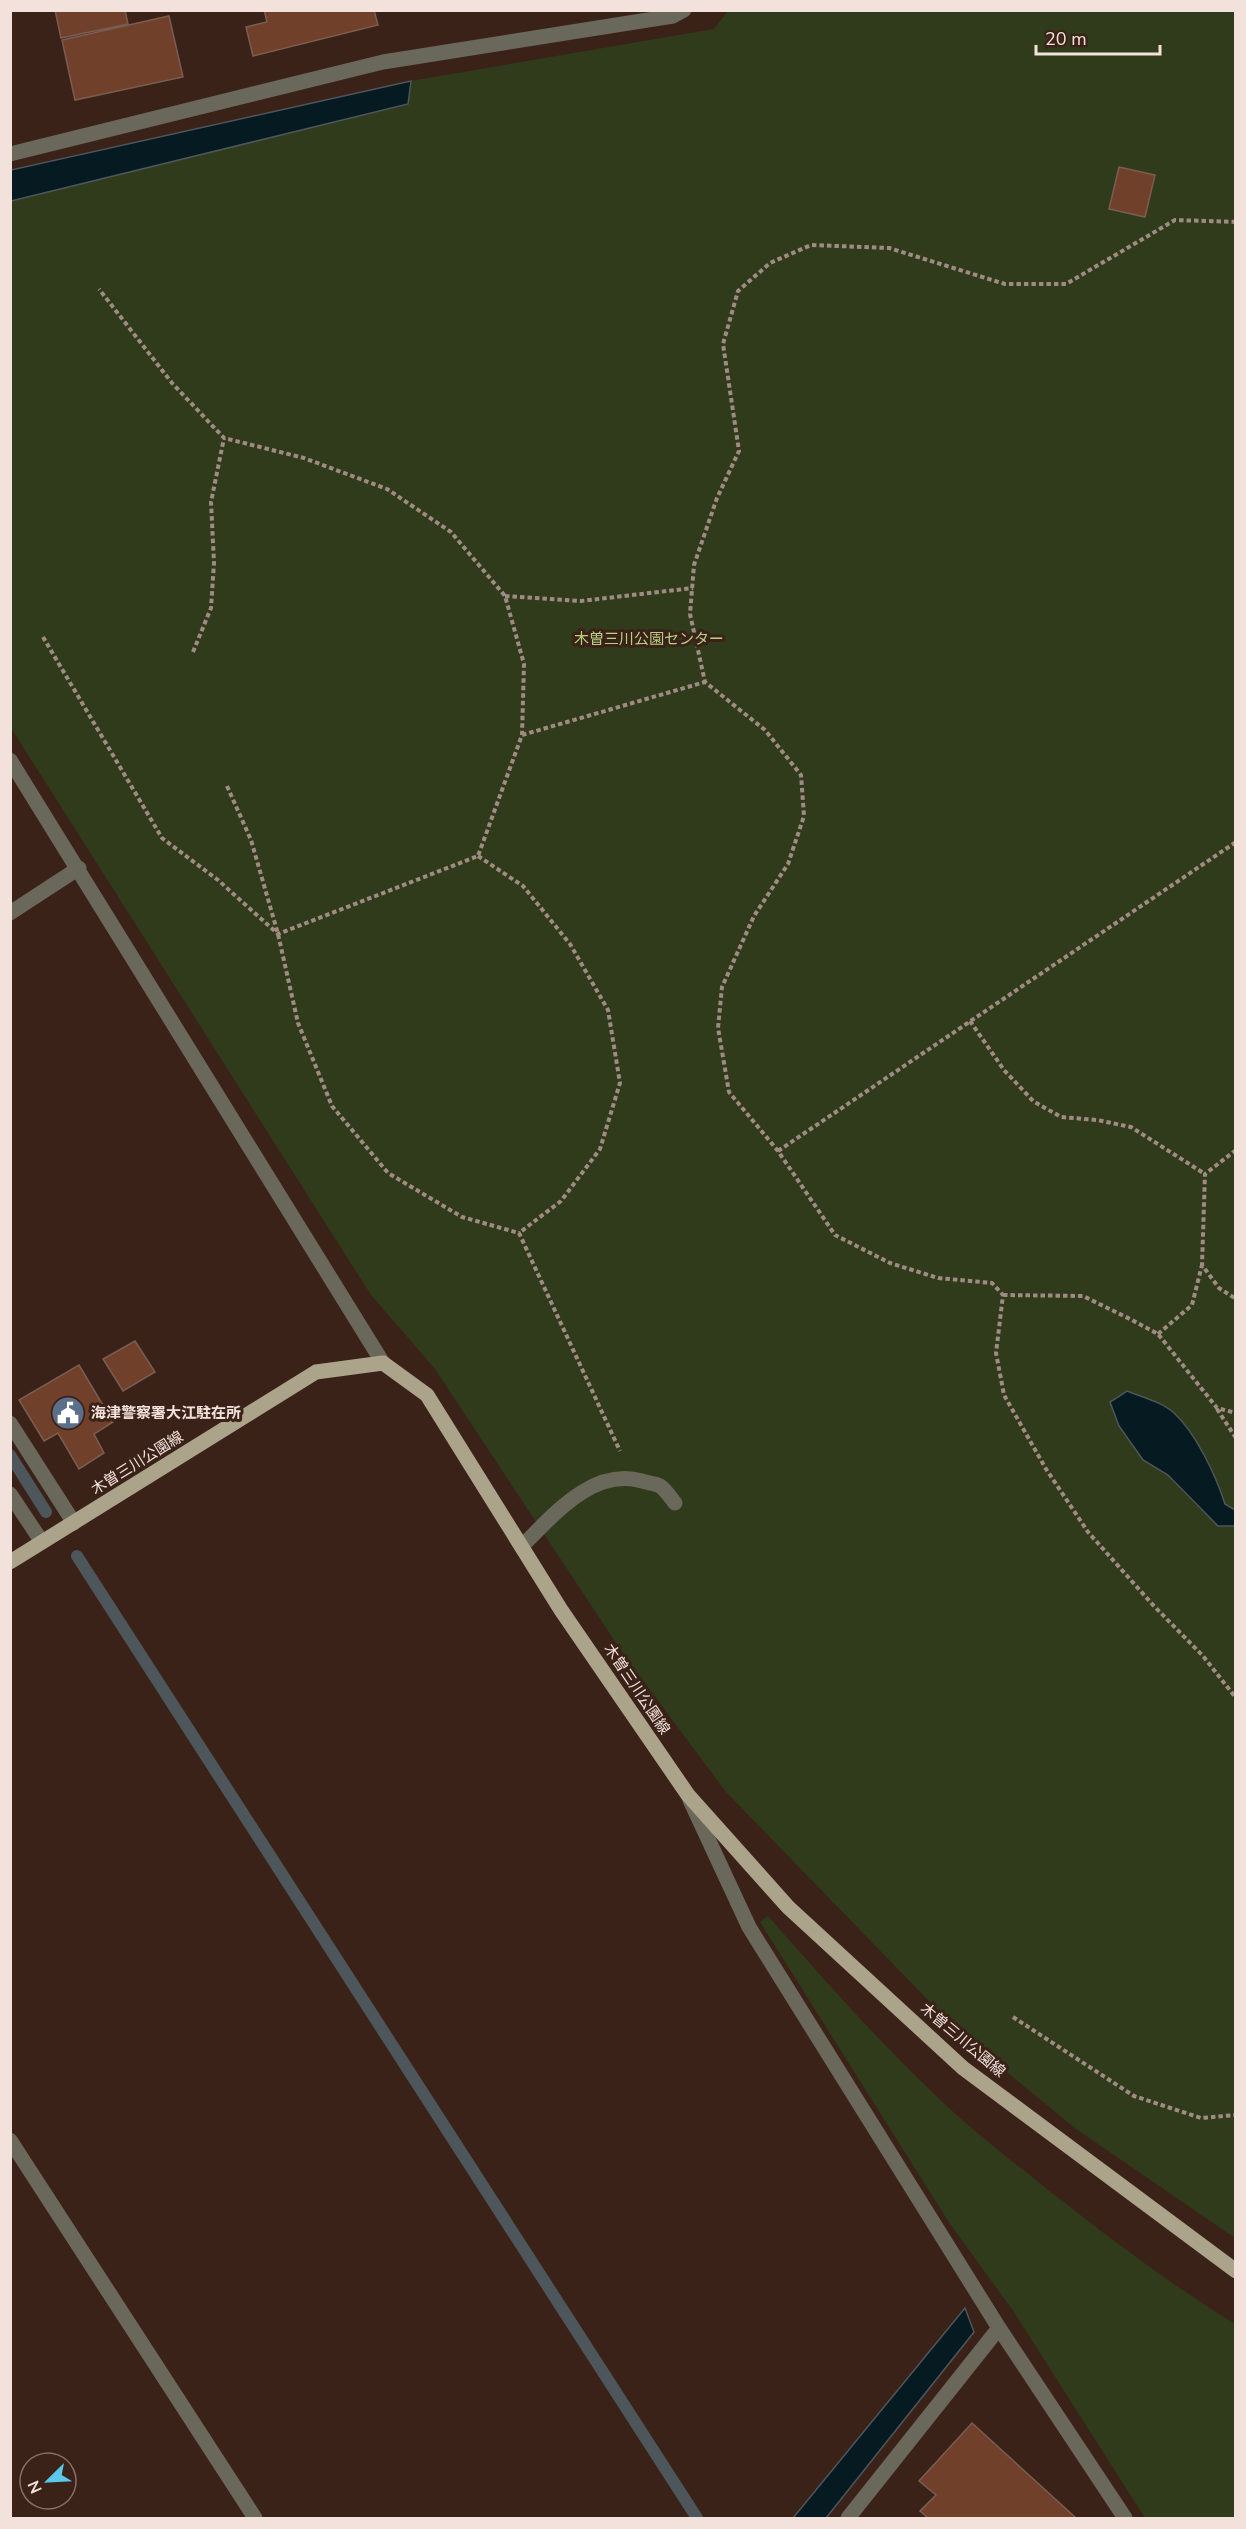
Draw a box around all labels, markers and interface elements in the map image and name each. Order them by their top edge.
scale bar [1036,18,1160,56]
text: 20 m [1045,27,1087,51]
park label: 木曽三川公園センター [574,629,724,649]
public building icon: 海津警察署大江駐在所 [50,1395,86,1431]
place label: 海津警察署大江駐在所 [91,1403,241,1423]
street label: 木曽三川公園線 [87,1427,187,1499]
street label: 木曽三川公園線 [599,1640,675,1738]
street label: 木曽三川公園線 [916,1999,1010,2081]
north arrow [18,2451,78,2511]
text: N [23,2477,48,2497]

